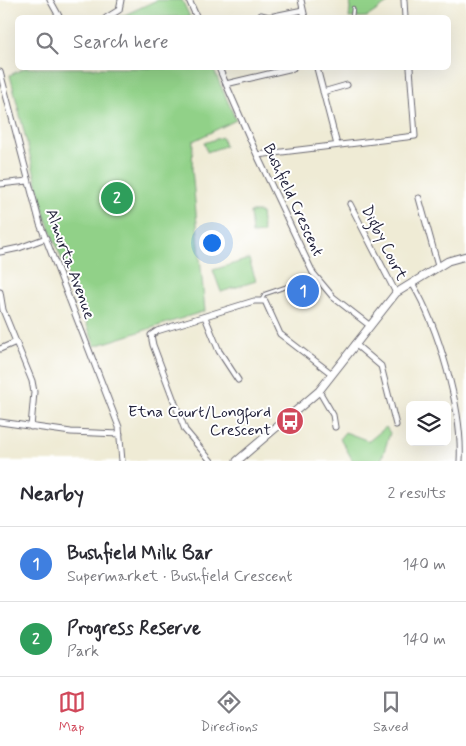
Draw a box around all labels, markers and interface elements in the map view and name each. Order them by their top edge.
search box [15,15,451,70]
icon: search [33,29,61,57]
text: Search here [73,30,169,55]
street label: Bushfield Crescent [258,140,328,260]
pin: 2 [101,179,133,217]
street label: Digby Court [355,202,412,285]
street label: Almurta Avenue [40,206,100,322]
your location [199,230,225,256]
pin: 1 [287,272,319,310]
map controls [406,401,451,446]
button: layers [406,401,451,446]
place label: Etna Court/Longford Crescent [128,402,271,441]
bus stop icon: Etna Court/Longford Crescent [275,406,305,436]
text: Nearby [20,480,84,508]
text: 2 results [388,483,446,504]
text: Bushfield Milk Bar [67,541,213,566]
text: 1 [32,554,40,575]
text: 140 m [402,554,446,575]
text: Supermarket · Bushfield Crescent [67,566,293,587]
text: Progress Reserve [67,616,201,641]
text: 2 [32,629,40,650]
text: 140 m [402,629,446,650]
text: Park [67,641,99,662]
tab: Map [58,688,86,736]
tab: Directions [201,688,258,736]
tab: Saved [373,688,408,736]

